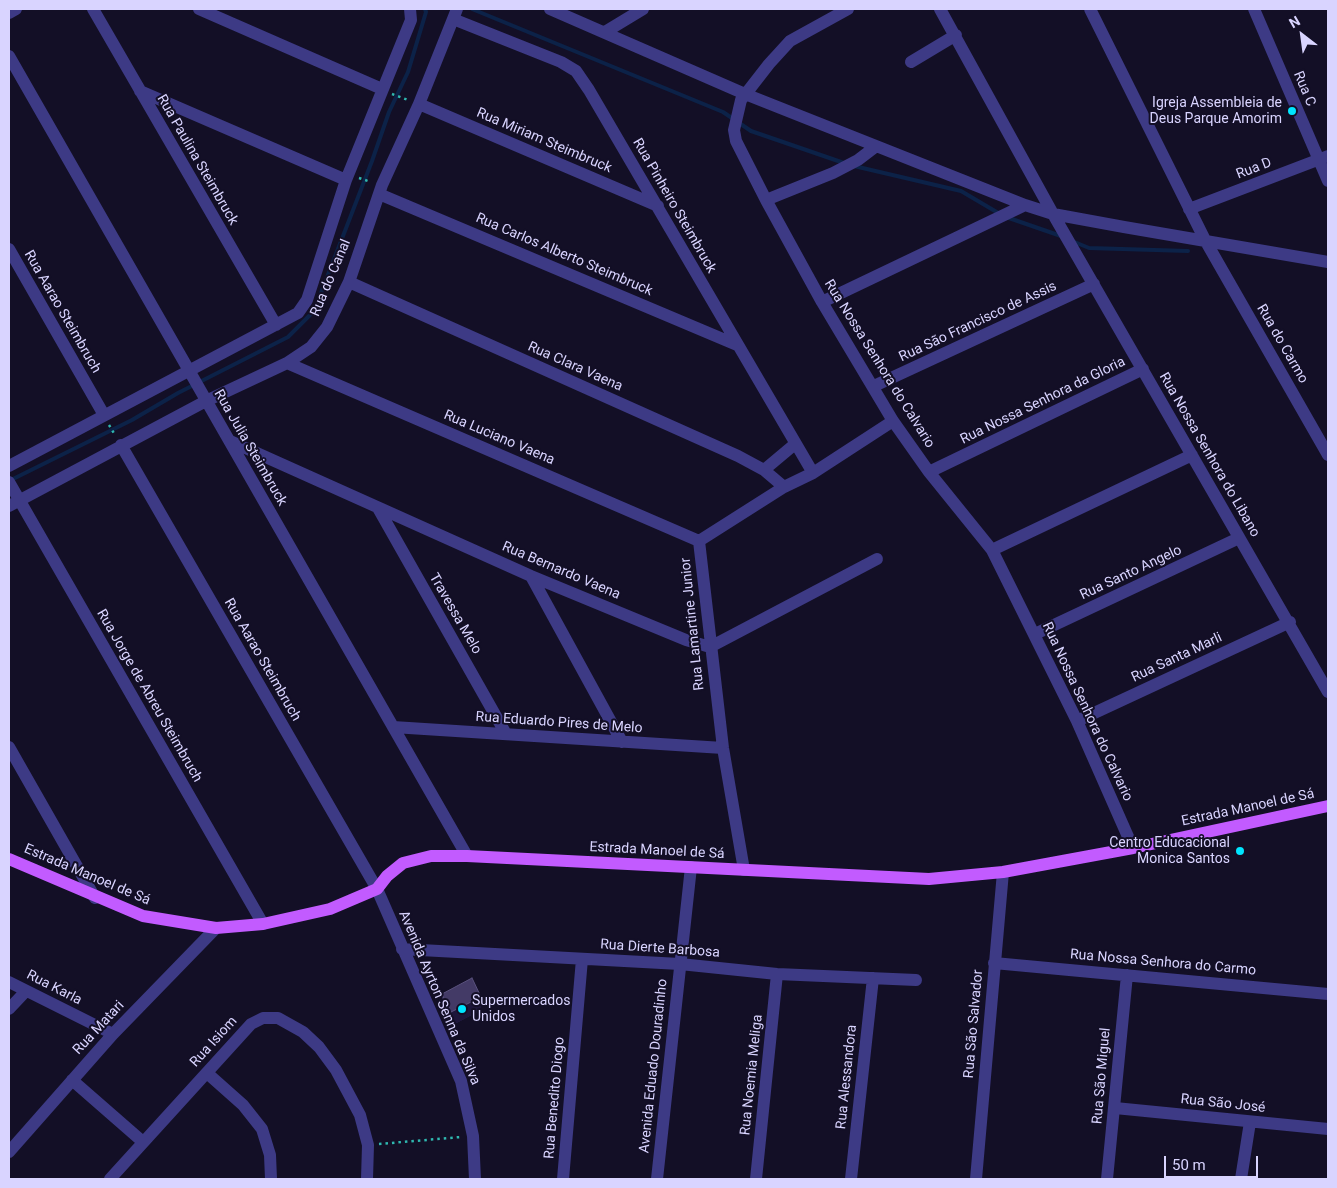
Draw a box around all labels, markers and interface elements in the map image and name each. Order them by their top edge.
north arrow [1277,10,1327,60]
text: N [1286,13,1303,31]
street label: Rua C [1289,69,1319,109]
street label: Rua Paulina Steimbruck [153,92,241,228]
place label: Igreja Assembleia de Deus Parque Amorim [1150,95,1282,128]
street label: Rua Miriam Steimbruck [474,105,614,177]
marker: Igreja Assembleia de Deus Parque Amorim [1286,105,1298,117]
street label: Rua Pinheiro Steimbruck [629,136,719,276]
street label: Rua D [1234,155,1274,183]
street label: Rua Carlos Alberto Steimbruck [473,210,655,300]
street label: Rua do Canal [307,237,355,319]
street label: Rua Aarao Steimbruch [20,248,104,376]
street label: Rua Nossa Senhora do Calvario [820,277,938,451]
street label: Rua São Francisco de Assis [897,278,1059,366]
street label: Rua do Carmo [1253,301,1311,387]
street label: Rua Clara Vaena [525,339,625,395]
street label: Rua Nossa Senhora da Gloria [958,354,1128,448]
street label: Rua Nossa Senhora do Libano [1155,370,1263,540]
street label: Rua Julia Steimbruck [210,387,290,509]
street label: Rua Luciano Vaena [441,407,557,469]
street label: Rua Bernardo Vaena [499,539,623,603]
street label: Rua Santo Angelo [1077,542,1185,604]
street label: Rua Lamartine Junior [678,557,708,691]
street label: Travessa Melo [425,571,485,657]
street label: Rua Aarao Steimbruch [220,596,304,724]
street label: Rua Jorge de Abreu Steimbruch [93,607,205,785]
street label: Rua Nossa Senhora do Calvario [1038,620,1136,804]
street label: Rua Santa Marli [1129,630,1225,686]
street label: Rua Eduardo Pires de Melo [475,709,643,737]
street label: Estrada Manoel de Sá [1180,786,1316,830]
place label: Centro Educacional Monica Santos [1109,835,1230,868]
street label: Estrada Manoel de Sá [589,839,725,863]
street label: Estrada Manoel de Sá [21,841,153,909]
marker: Centro Educacional Monica Santos [1234,845,1246,857]
street label: Avenida Ayrton Senna da Silva [395,908,483,1088]
street label: Rua Dierte Barbosa [600,936,720,962]
street label: Rua Nossa Senhora do Carmo [1069,946,1257,980]
street label: Rua Karla [24,967,84,1009]
street label: Rua São Salvador [961,969,987,1079]
street label: Avenida Eduado Douradinho [636,978,672,1154]
place label: Supermercados Unidos [472,993,570,1026]
street label: Rua Matari [70,998,128,1058]
marker: Supermercados Unidos [456,1003,468,1015]
street label: Rua Isiom [187,1013,241,1071]
street label: Rua Noemia Meliga [737,1014,767,1136]
street label: Rua Alessandora [833,1024,861,1130]
street label: Rua São Miguel [1089,1027,1115,1125]
street label: Rua Benedito Diogo [541,1036,569,1160]
street label: Rua São José [1180,1091,1266,1117]
scale bar [1167,1146,1261,1178]
text: 50 m [1172,1156,1206,1174]

